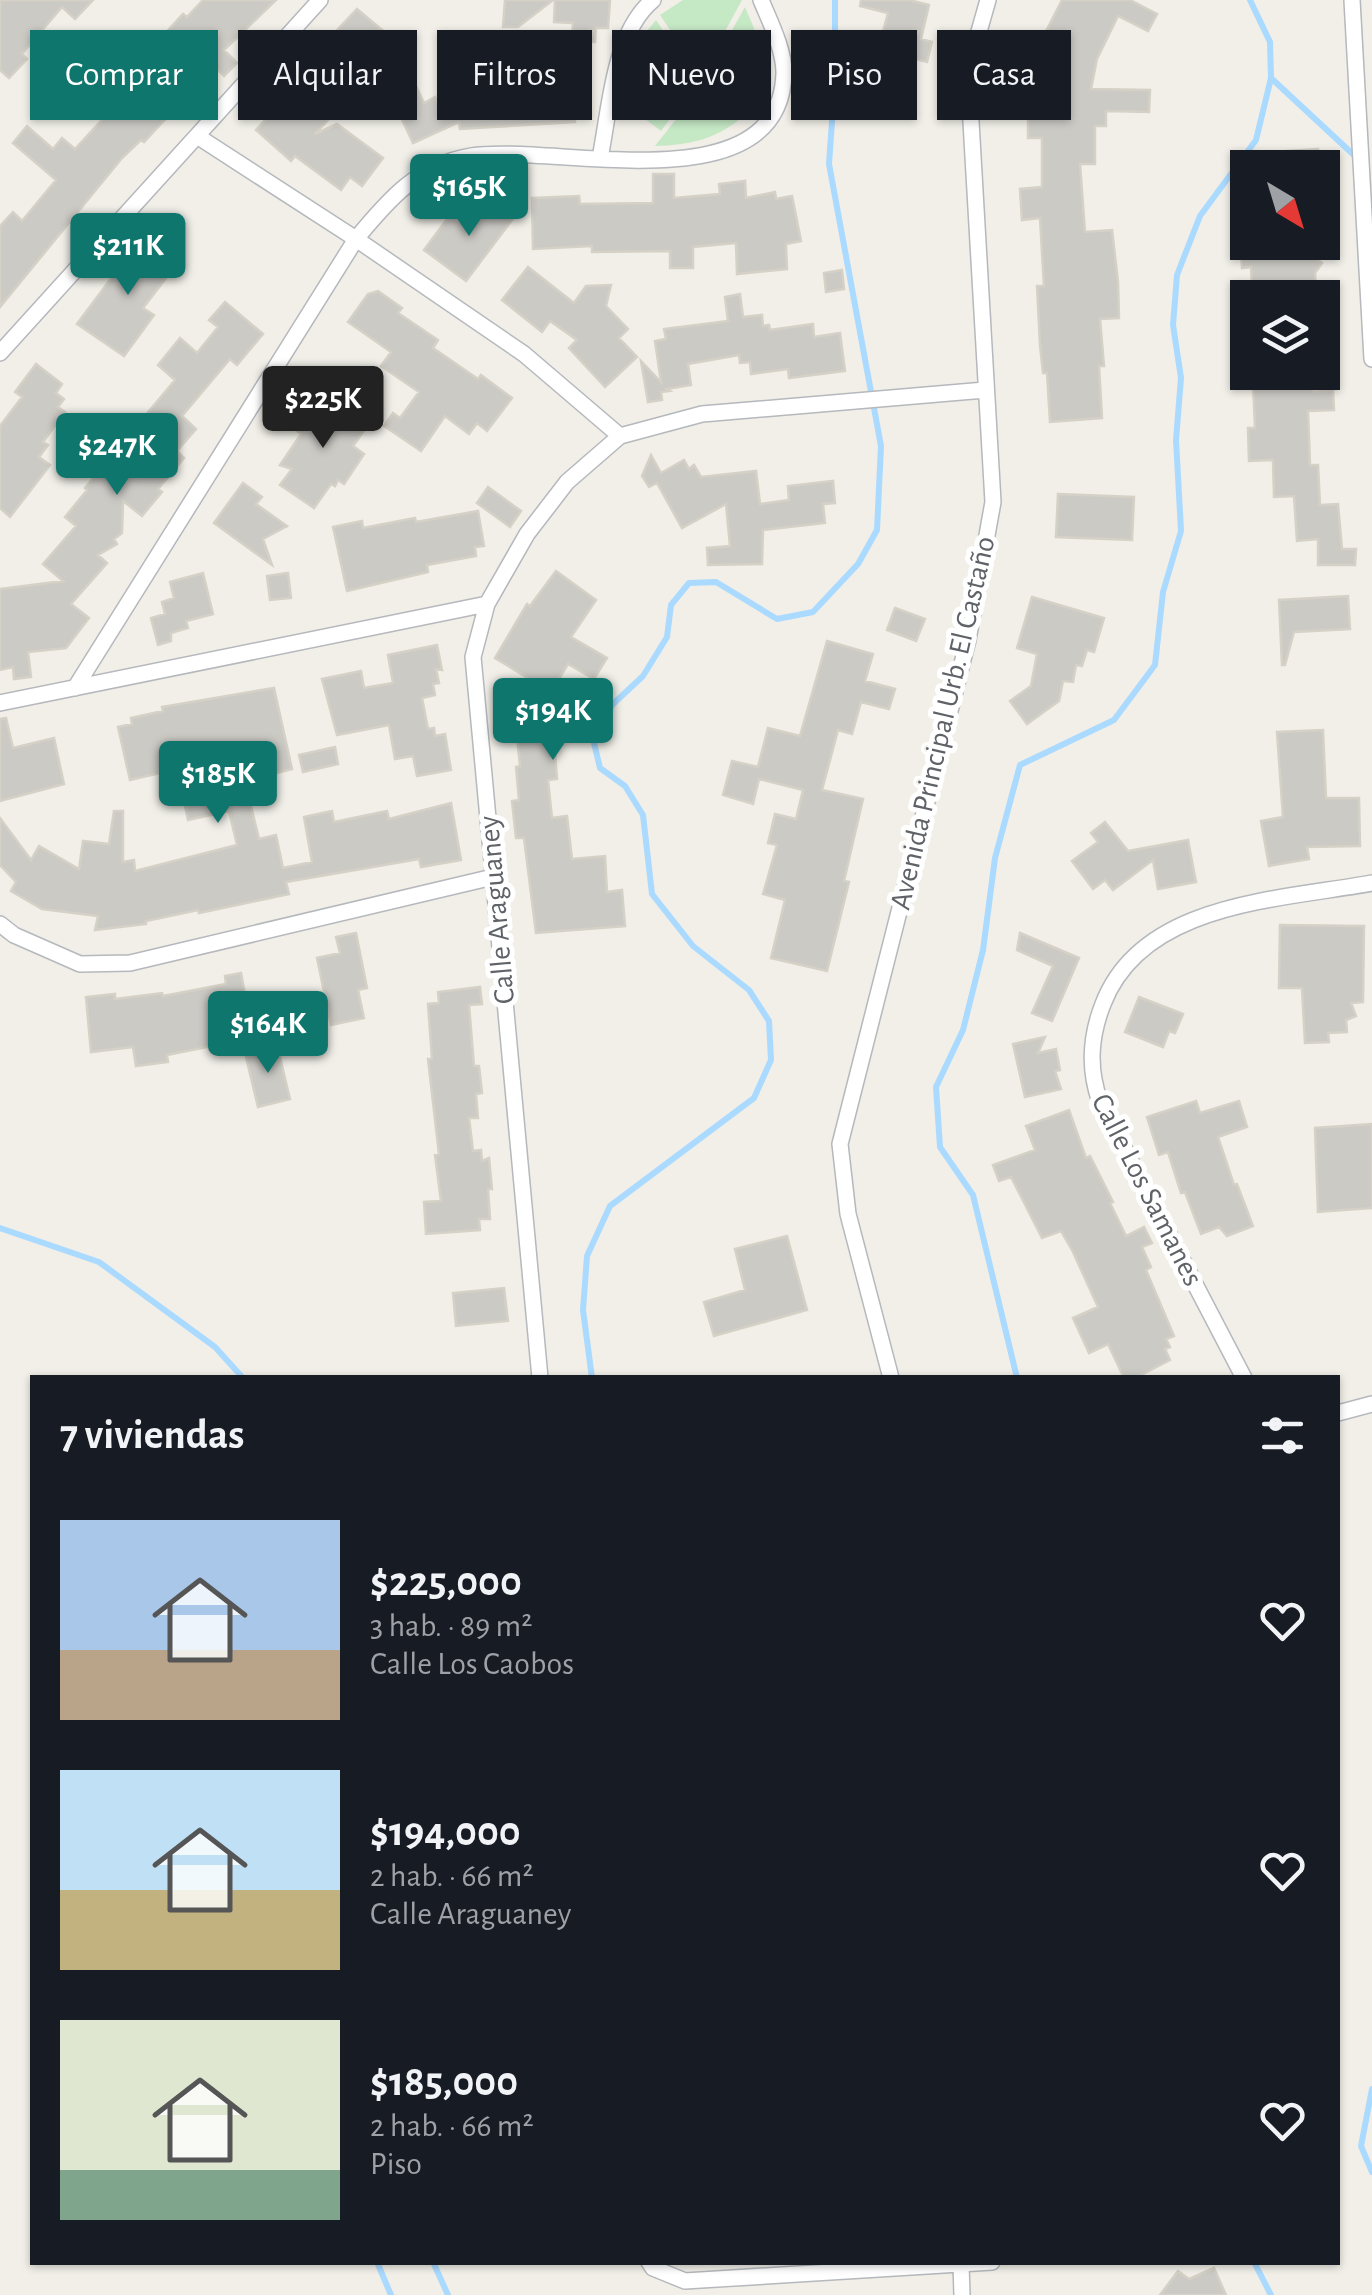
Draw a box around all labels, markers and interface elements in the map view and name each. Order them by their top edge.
chip: Comprar [30,30,218,120]
chip: Alquilar [238,30,417,120]
chip: Filtros [437,30,592,120]
chip: Nuevo [612,30,771,120]
chip: Piso [791,30,917,120]
chip: Casa [937,30,1071,120]
north arrow [1230,150,1340,260]
map controls [1230,150,1340,390]
pin: $165K [399,154,539,239]
text: $165K [432,170,506,202]
pin: $211K [58,213,198,298]
text: $211K [92,229,164,261]
button: layers [1230,280,1340,390]
pin: $225K [253,366,393,451]
text: $225K [284,382,362,414]
pin: $247K [47,413,187,498]
text: $247K [78,429,156,461]
street label: Avenida Principal Urb. El Castaño [885,533,1001,913]
pin: $194K [483,678,623,763]
text: $194K [515,694,591,726]
pin: $185K [148,741,288,826]
text: $185K [181,757,255,789]
street label: Calle Araguaney [474,814,520,1005]
pin: $164K [198,991,338,1076]
text: $164K [230,1007,306,1039]
street label: Calle Los Samanes [1086,1089,1208,1291]
icon: filters [1255,1408,1310,1463]
text: 7 viviendas [60,1414,244,1456]
icon: home [140,1560,260,1680]
text: $225,000 [370,1561,522,1603]
icon: heart [1255,1593,1310,1648]
text: 3 hab. · 89 m² [370,1610,532,1642]
text: Calle Los Caobos [370,1648,574,1680]
icon: home [140,1810,260,1930]
text: $194,000 [370,1811,521,1853]
icon: heart [1255,1843,1310,1898]
text: 2 hab. · 66 m² [370,1860,534,1892]
text: Calle Araguaney [370,1898,572,1930]
icon: home [140,2060,260,2180]
text: $185,000 [370,2061,518,2103]
icon: heart [1255,2093,1310,2148]
text: 2 hab. · 66 m² [370,2110,534,2142]
text: Piso [370,2148,422,2180]

